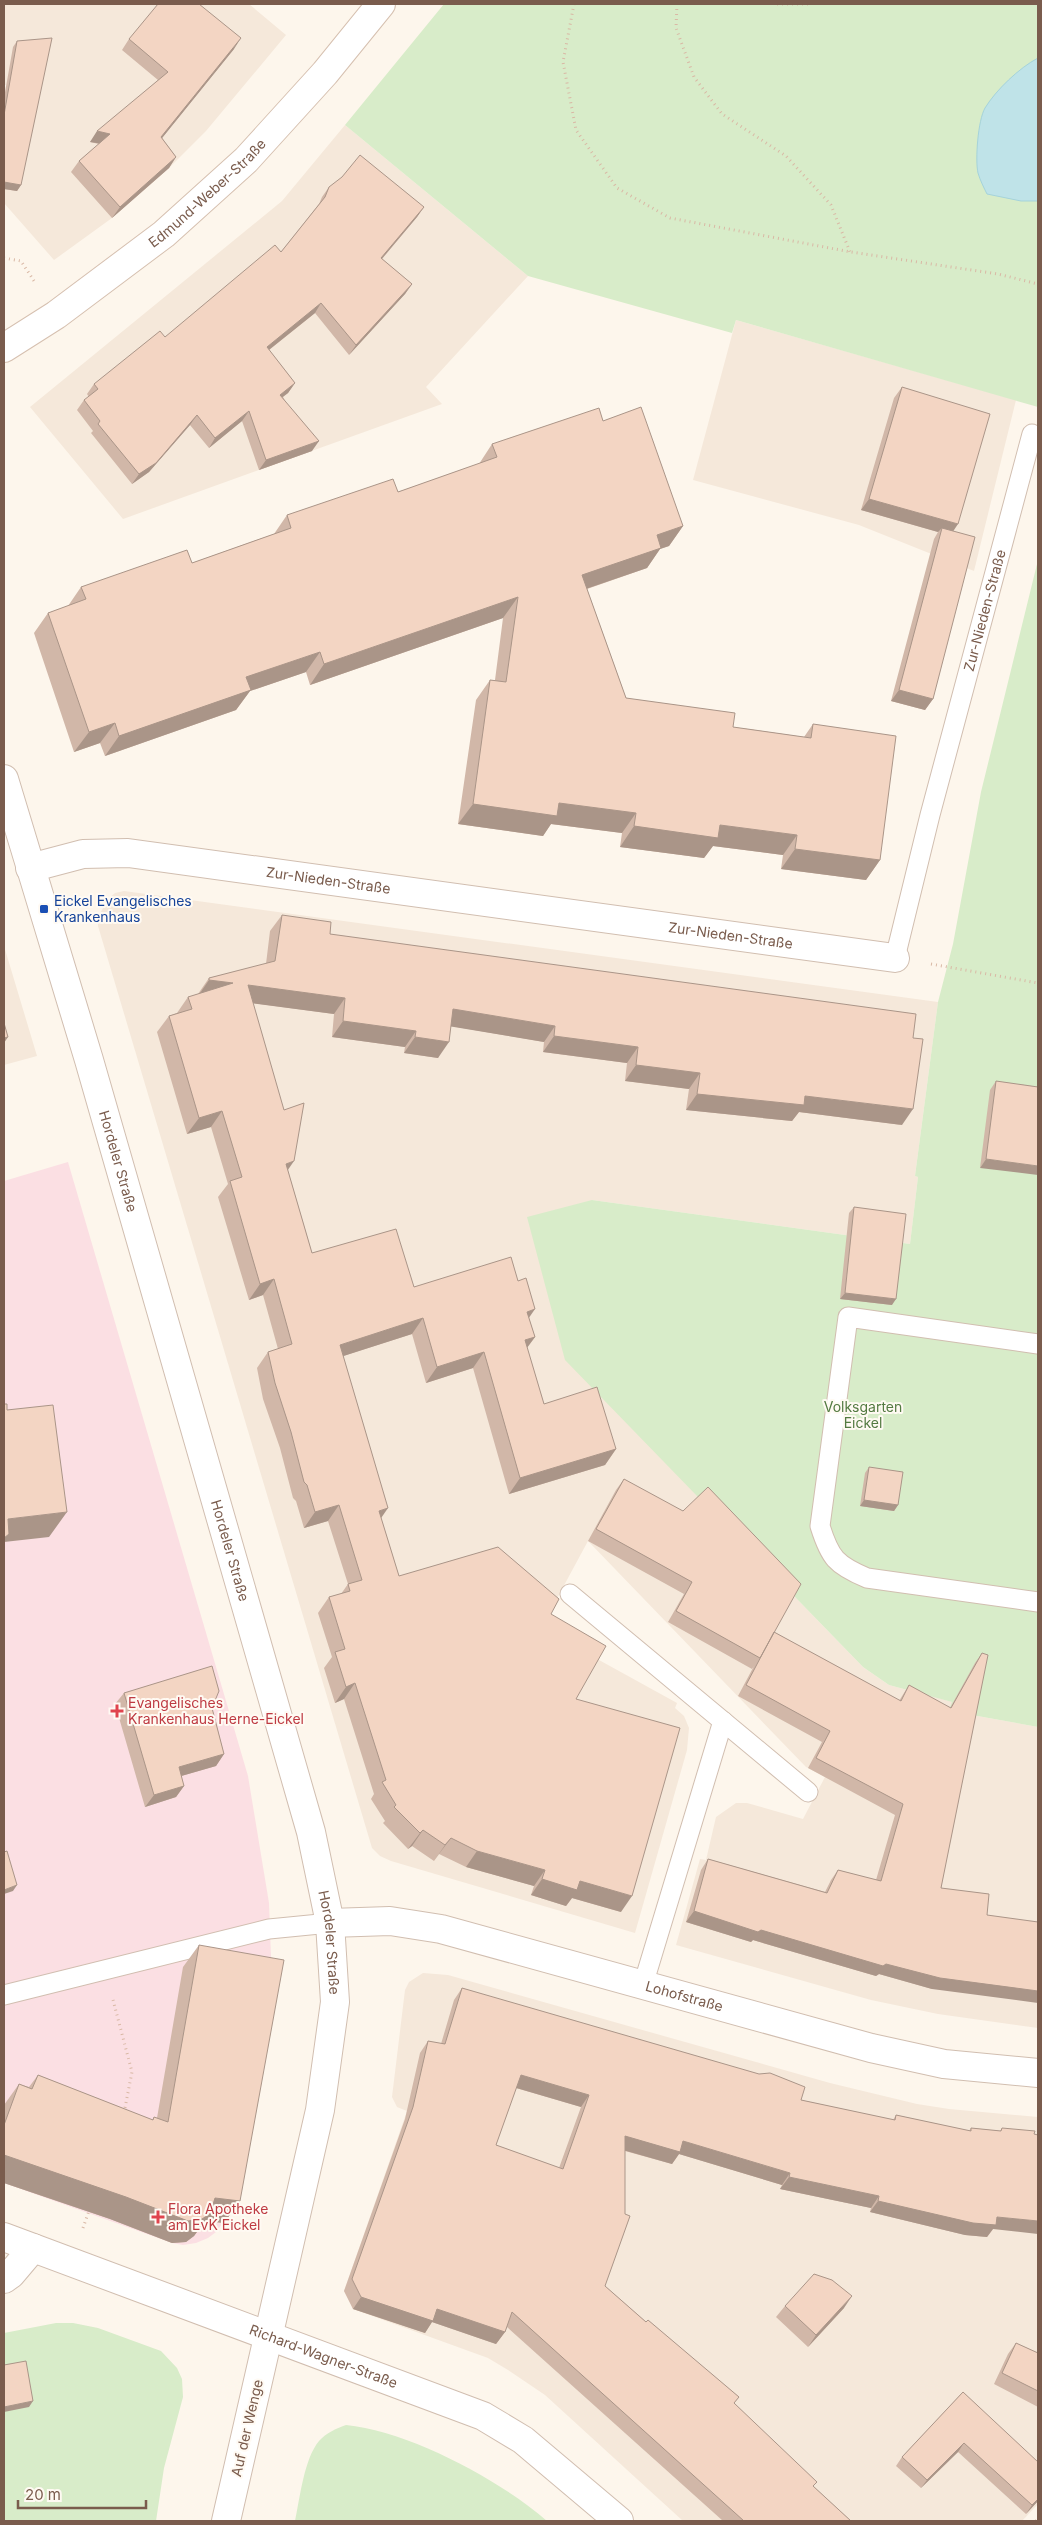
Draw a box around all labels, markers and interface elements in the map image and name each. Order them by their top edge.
street label: Edmund-Weber-Straße [145,135,269,251]
street label: Zur-Nieden-Straße [960,548,1009,673]
street label: Zur-Nieden-Straße [265,863,392,897]
place label: Eickel Evangelisches Krankenhaus [54,892,192,925]
marker: Eickel Evangelisches Krankenhaus [38,903,50,915]
street label: Zur-Nieden-Straße [667,918,794,952]
street label: Hordeler Straße [96,1108,141,1214]
park label: Volksgarten Eickel [824,1398,902,1431]
street label: Hordeler Straße [208,1498,253,1603]
place label: Evangelisches Krankenhaus Herne-Eickel [128,1694,304,1727]
marker: Evangelisches Krankenhaus Herne-Eickel [110,1704,124,1718]
street label: Hordeler Straße [315,1889,344,1995]
street label: Lohofstraße [644,1977,725,2015]
place label: Flora Apotheke am EvK Eickel [168,2200,268,2233]
marker: Flora Apotheke am EvK Eickel [152,2211,164,2223]
street label: Richard-Wagner-Straße [247,2321,400,2391]
street label: Auf der Wenge [227,2378,266,2478]
scale bar [18,2478,145,2510]
text: 20 m [25,2485,61,2504]

